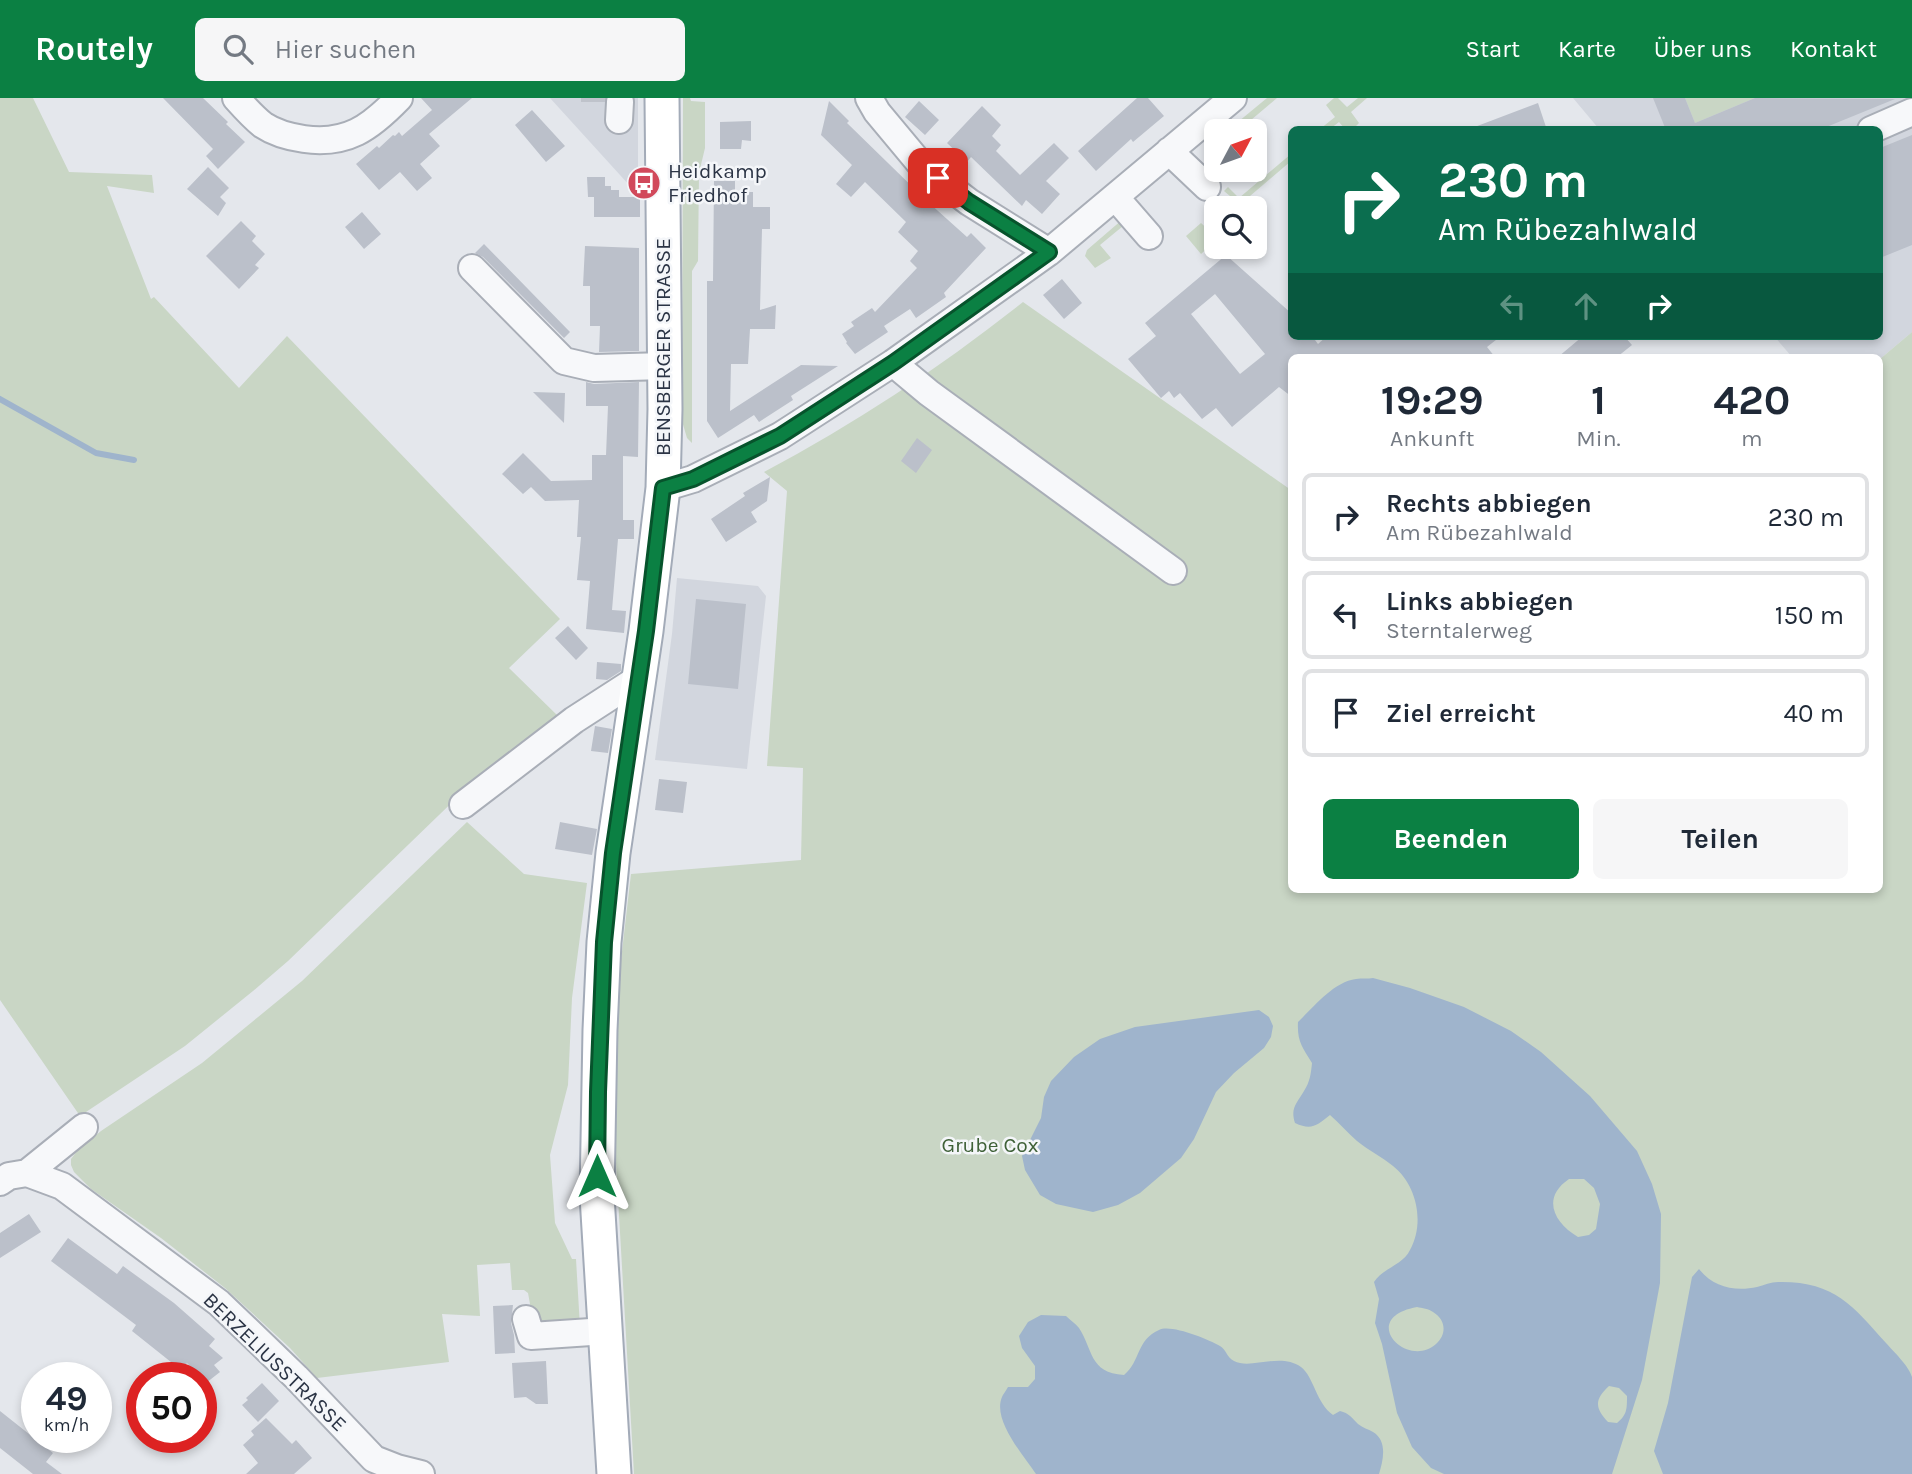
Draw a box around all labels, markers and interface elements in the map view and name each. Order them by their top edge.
search box [195,18,685,81]
text: Routely [35,30,153,68]
icon: search [219,30,257,68]
text: Hier suchen [275,34,416,65]
text: Start [1466,35,1520,63]
text: Karte [1558,35,1616,63]
text: Über uns [1654,35,1752,63]
text: Kontakt [1790,35,1877,63]
north arrow [1204,119,1267,182]
map controls [1204,119,1267,259]
pin [908,148,968,208]
text: 230 m [1438,152,1588,209]
icon: right [1323,154,1414,245]
place label: Heidkamp Friedhof [668,159,767,207]
icon: arrive [919,159,957,197]
bus stop icon: Heidkamp Friedhof [625,164,663,202]
button: search [1204,196,1267,259]
text: Am Rübezahlwald [1438,211,1698,248]
street label: BENSBERGER STRASSE [651,238,675,456]
icon: left [1494,287,1532,325]
icon: ahead [1567,287,1605,325]
icon: right [1640,287,1678,325]
text: 19:29 [1381,375,1484,425]
text: 1 [1591,375,1606,425]
text: 420 [1713,375,1790,425]
text: Ankunft [1390,425,1474,452]
text: Min. [1576,425,1621,452]
text: m [1741,425,1763,452]
text: Rechts abbiegen [1386,488,1592,519]
icon: right [1327,498,1365,536]
text: 230 m [1768,502,1844,533]
text: Am Rübezahlwald [1386,519,1573,546]
text: Links abbiegen [1386,586,1574,617]
icon: left [1327,596,1365,634]
text: 150 m [1775,600,1844,631]
text: Sterntalerweg [1386,617,1532,644]
icon: arrive [1327,694,1365,732]
text: Ziel erreicht [1386,698,1536,729]
text: 40 m [1784,698,1844,729]
button: Beenden [1323,799,1579,879]
button: Teilen [1593,799,1848,879]
park label: Grube Cox [941,1133,1039,1157]
position arrow [560,1139,634,1213]
street label: BERZELIUSSTRASSE [199,1288,351,1436]
speed limit sign: 50 [126,1362,217,1453]
text: 49 [45,1378,88,1419]
text: km/h [44,1414,89,1436]

